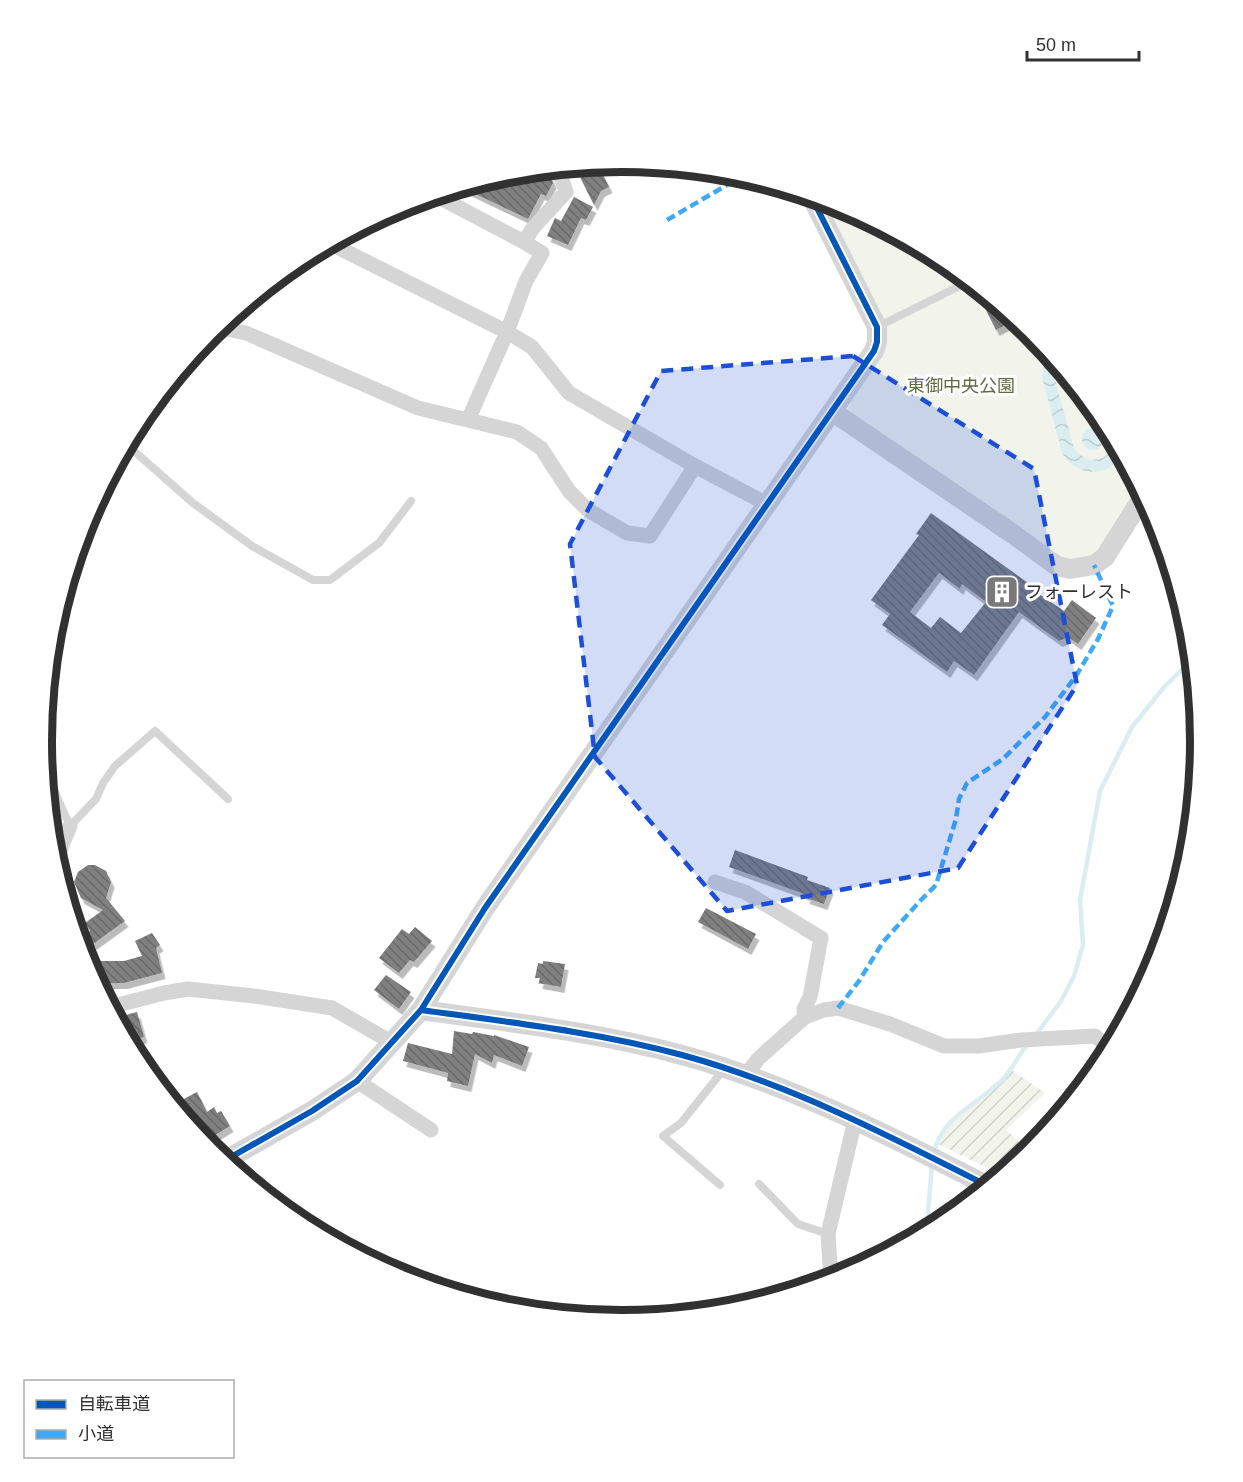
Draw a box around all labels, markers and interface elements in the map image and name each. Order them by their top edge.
scale bar [1027,24,1140,62]
text: 50 m [1036,35,1076,55]
park label: 東御中央公園 [907,376,1015,396]
building icon: フォーレスト [984,574,1020,610]
place label: フォーレスト [1025,582,1133,602]
legend [24,1380,234,1458]
text: 自転車道 [78,1394,150,1414]
text: 小道 [78,1424,114,1444]

